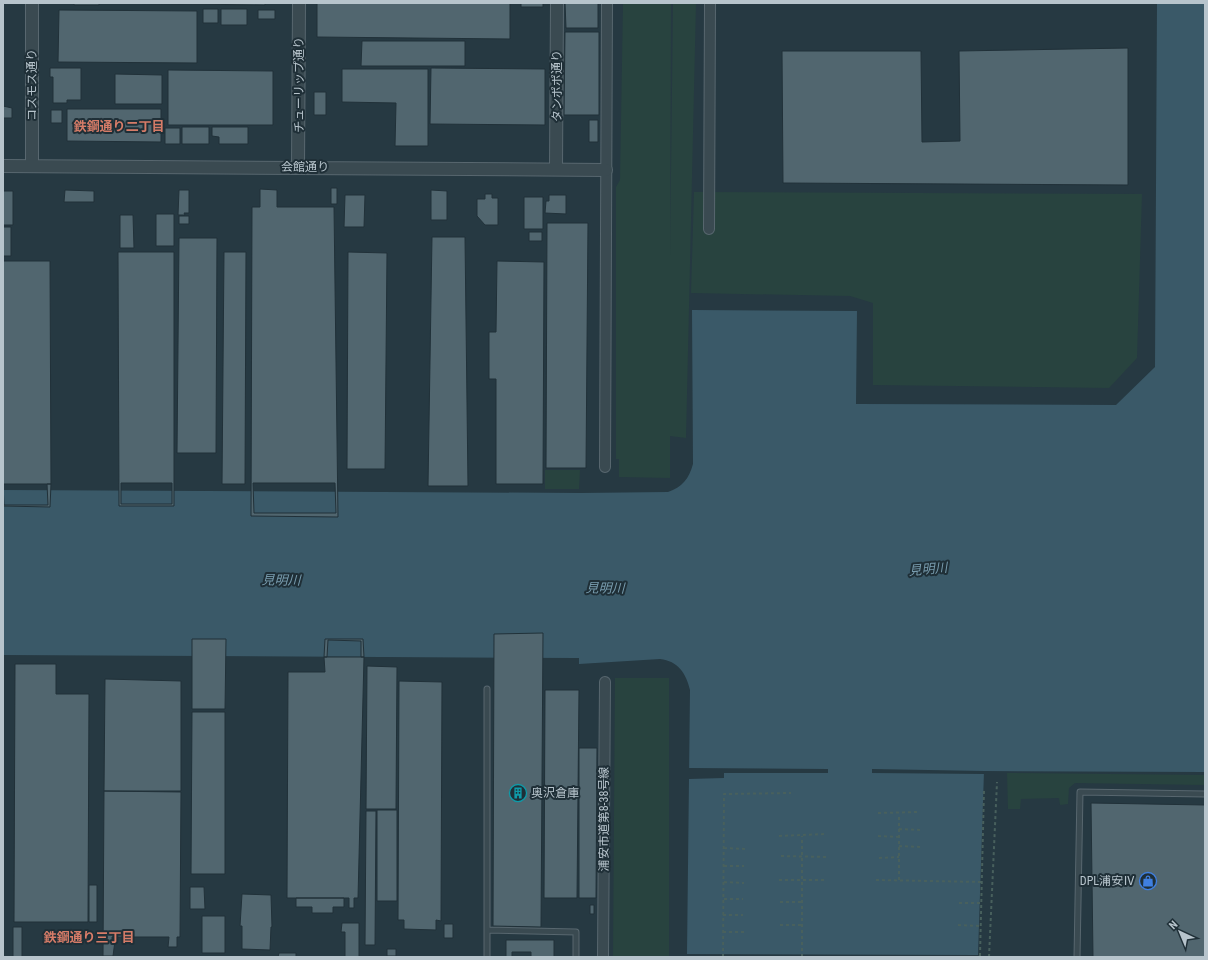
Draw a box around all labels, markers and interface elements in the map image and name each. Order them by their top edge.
street label: チューリップ通り [292,37,306,133]
street label: コスモス通り [25,49,39,121]
street label: タンポポ通り [550,50,564,122]
district label: 鉄鋼通り二丁目 [73,119,165,134]
street label: 会館通り [281,160,329,174]
water label: 見明川 [908,560,950,578]
water label: 見明川 [261,572,303,588]
water label: 見明川 [585,580,627,596]
street label: 浦安市道第8-38号線 [597,767,611,871]
building icon: 奥沢倉庫 [508,783,528,803]
place label: 奥沢倉庫 [531,786,579,800]
shop icon: DPL浦安Ⅳ [1138,871,1158,891]
place label: DPL浦安Ⅳ [1080,874,1135,888]
north arrow [1160,912,1200,952]
text: N [1166,918,1181,932]
district label: 鉄鋼通り三丁目 [43,930,135,945]

